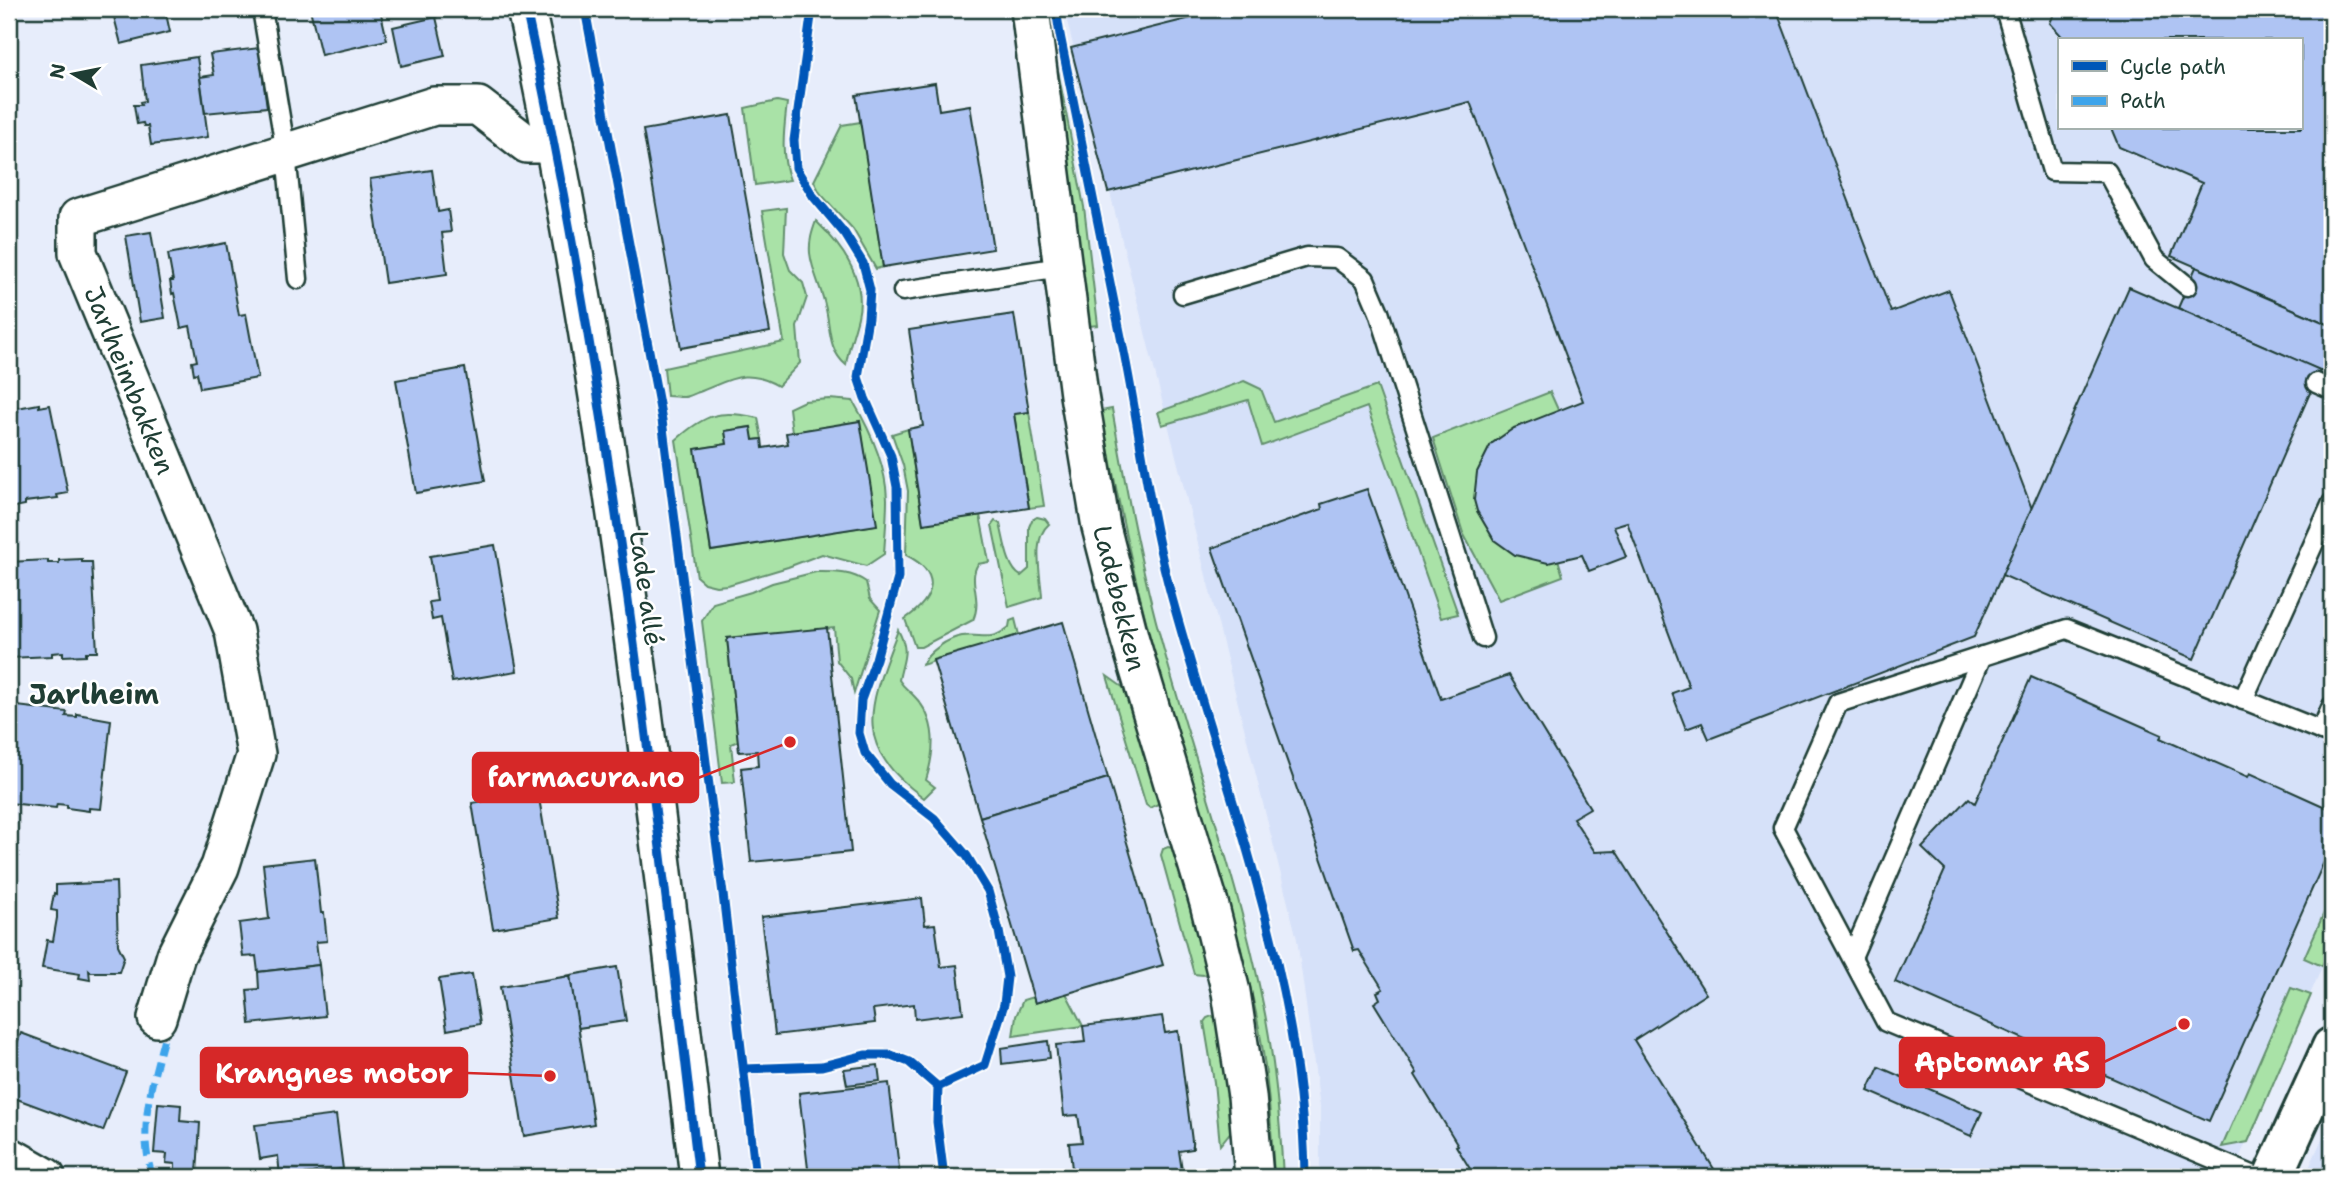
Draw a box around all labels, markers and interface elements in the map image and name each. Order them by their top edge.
north arrow [38,38,108,108]
legend [2058,38,2302,130]
text: Cycle path [2120,53,2226,81]
text: N [44,62,71,81]
text: Path [2120,87,2166,115]
street label: Jarlheimbakken [76,281,184,479]
street label: Ladebekken [1085,521,1155,675]
street label: Lade allé [622,528,672,648]
district label: Jarlheim [29,675,159,713]
callout: farmacura.no [473,753,698,802]
text: farmacura.no [487,758,685,796]
callout: Aptomar AS [1900,1038,2104,1087]
text: Aptomar AS [1914,1043,2090,1081]
callout: Krangnes motor [201,1048,467,1097]
text: Krangnes motor [215,1054,453,1092]

